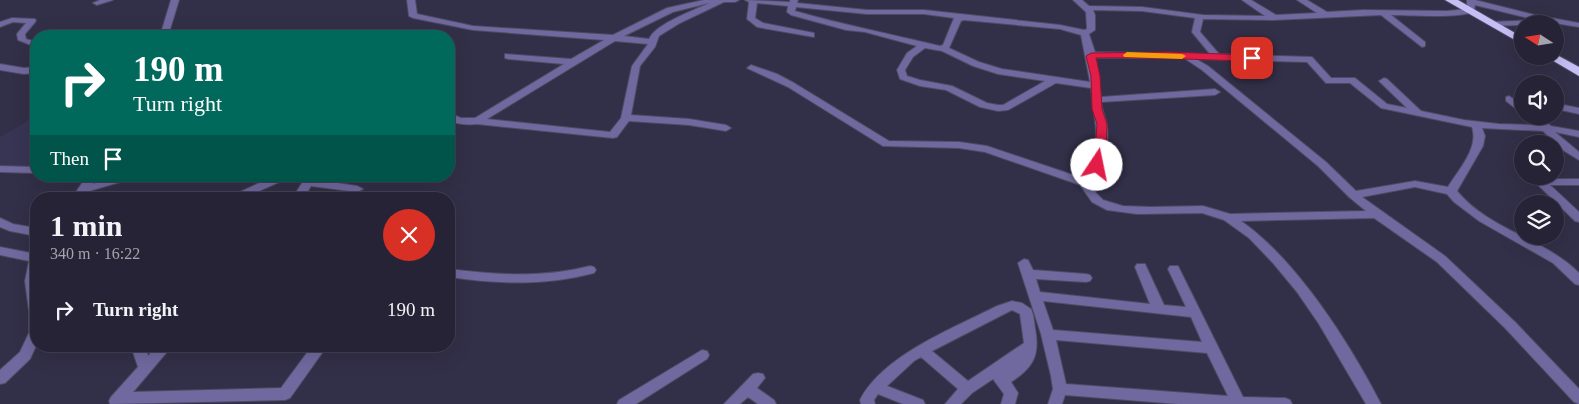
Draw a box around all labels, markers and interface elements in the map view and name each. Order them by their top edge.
north arrow [1514,15,1564,65]
map controls [1514,15,1564,245]
pin [1231,37,1273,79]
icon: arrive [1238,44,1266,72]
icon: right [50,50,115,115]
text: 190 m [133,50,223,89]
button: sound [1514,75,1564,125]
text: Turn right [133,91,222,116]
button: search [1514,135,1564,185]
position arrow [1070,138,1122,190]
icon: arrive [99,145,127,173]
text: Then [50,148,89,169]
button: layers [1514,195,1564,245]
text: 1 min [50,209,123,242]
button: close [383,209,435,261]
text: 340 m · 16:22 [50,245,140,262]
icon: right [50,296,78,324]
text: Turn right [93,299,178,320]
text: 190 m [387,299,435,320]

